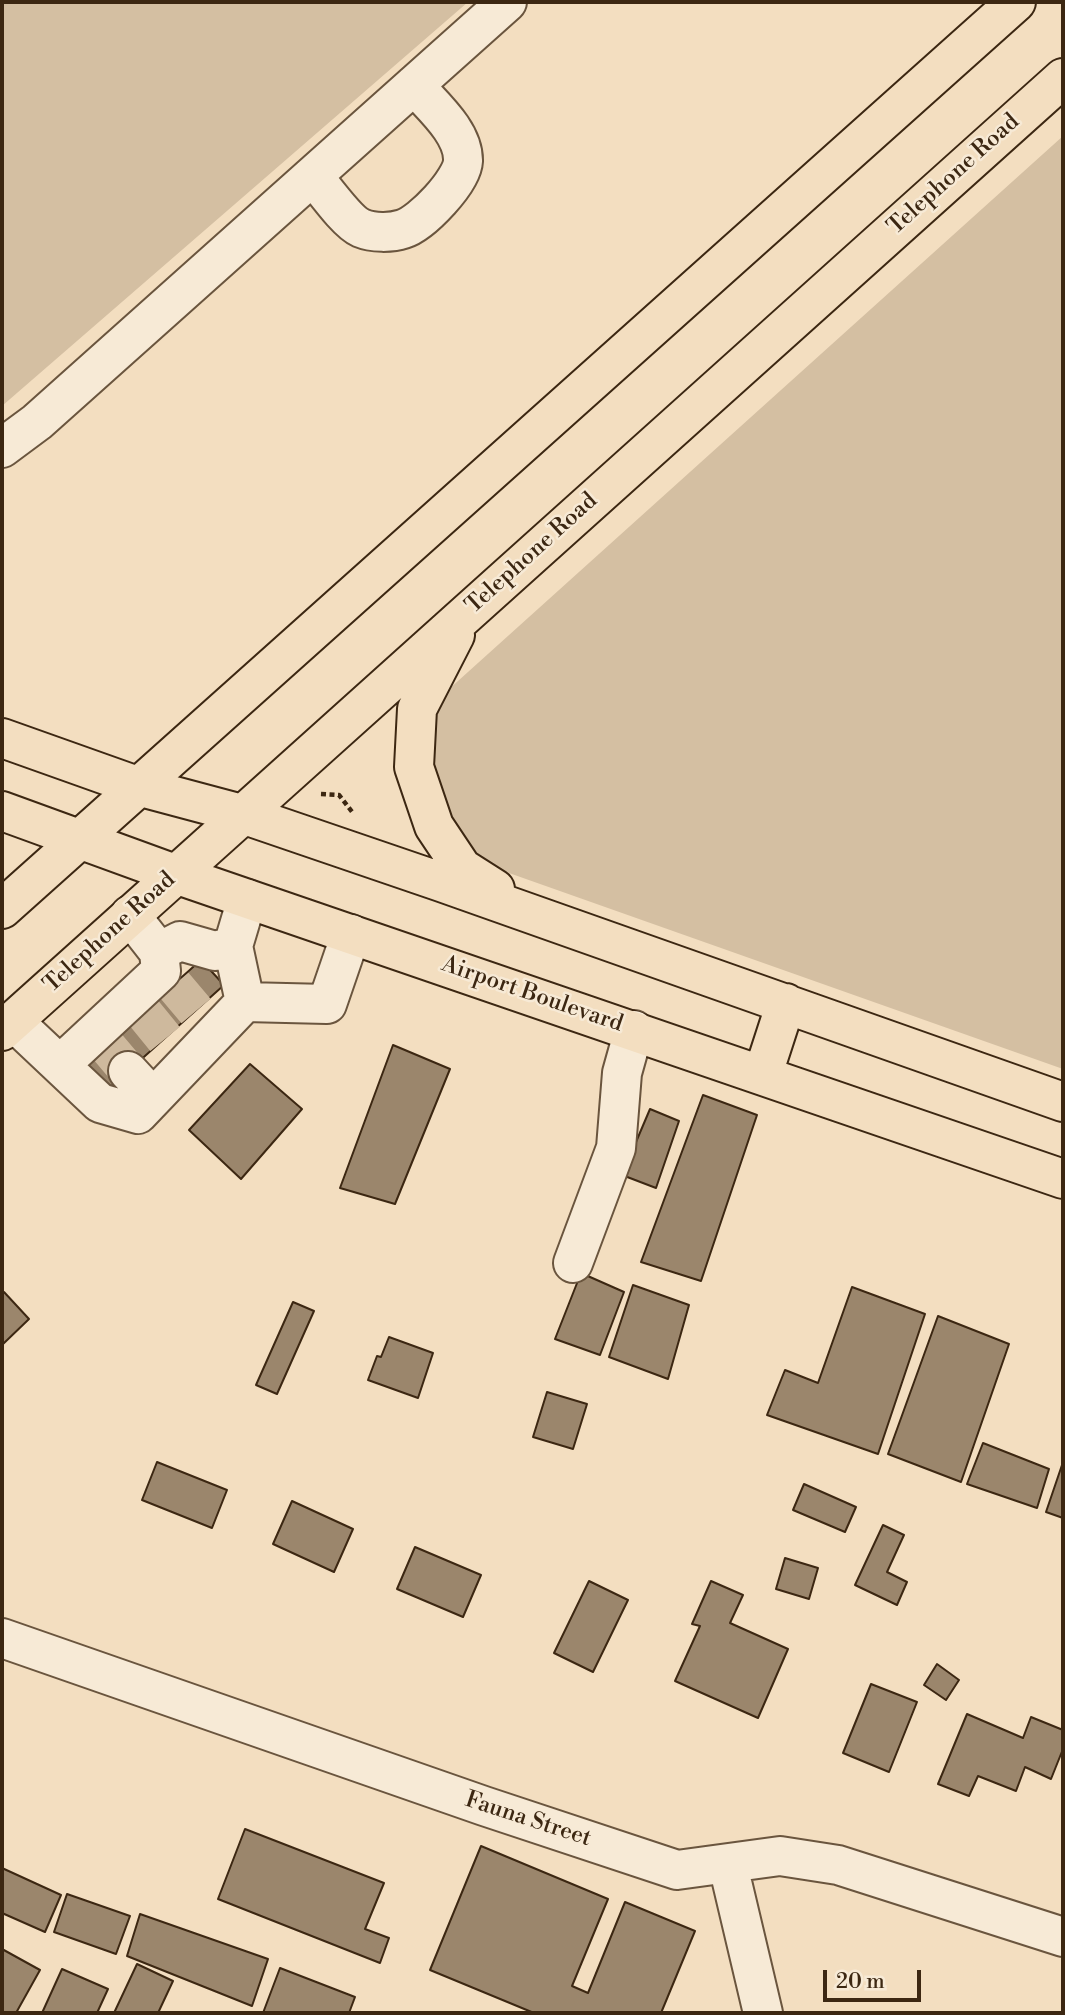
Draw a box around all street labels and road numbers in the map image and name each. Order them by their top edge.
street label: Telephone Road [883,109,1025,241]
street label: Telephone Road [461,488,603,620]
street label: Telephone Road [39,867,181,999]
street label: Airport Boulevard [438,951,626,1039]
street label: Fauna Street [461,1787,595,1853]

